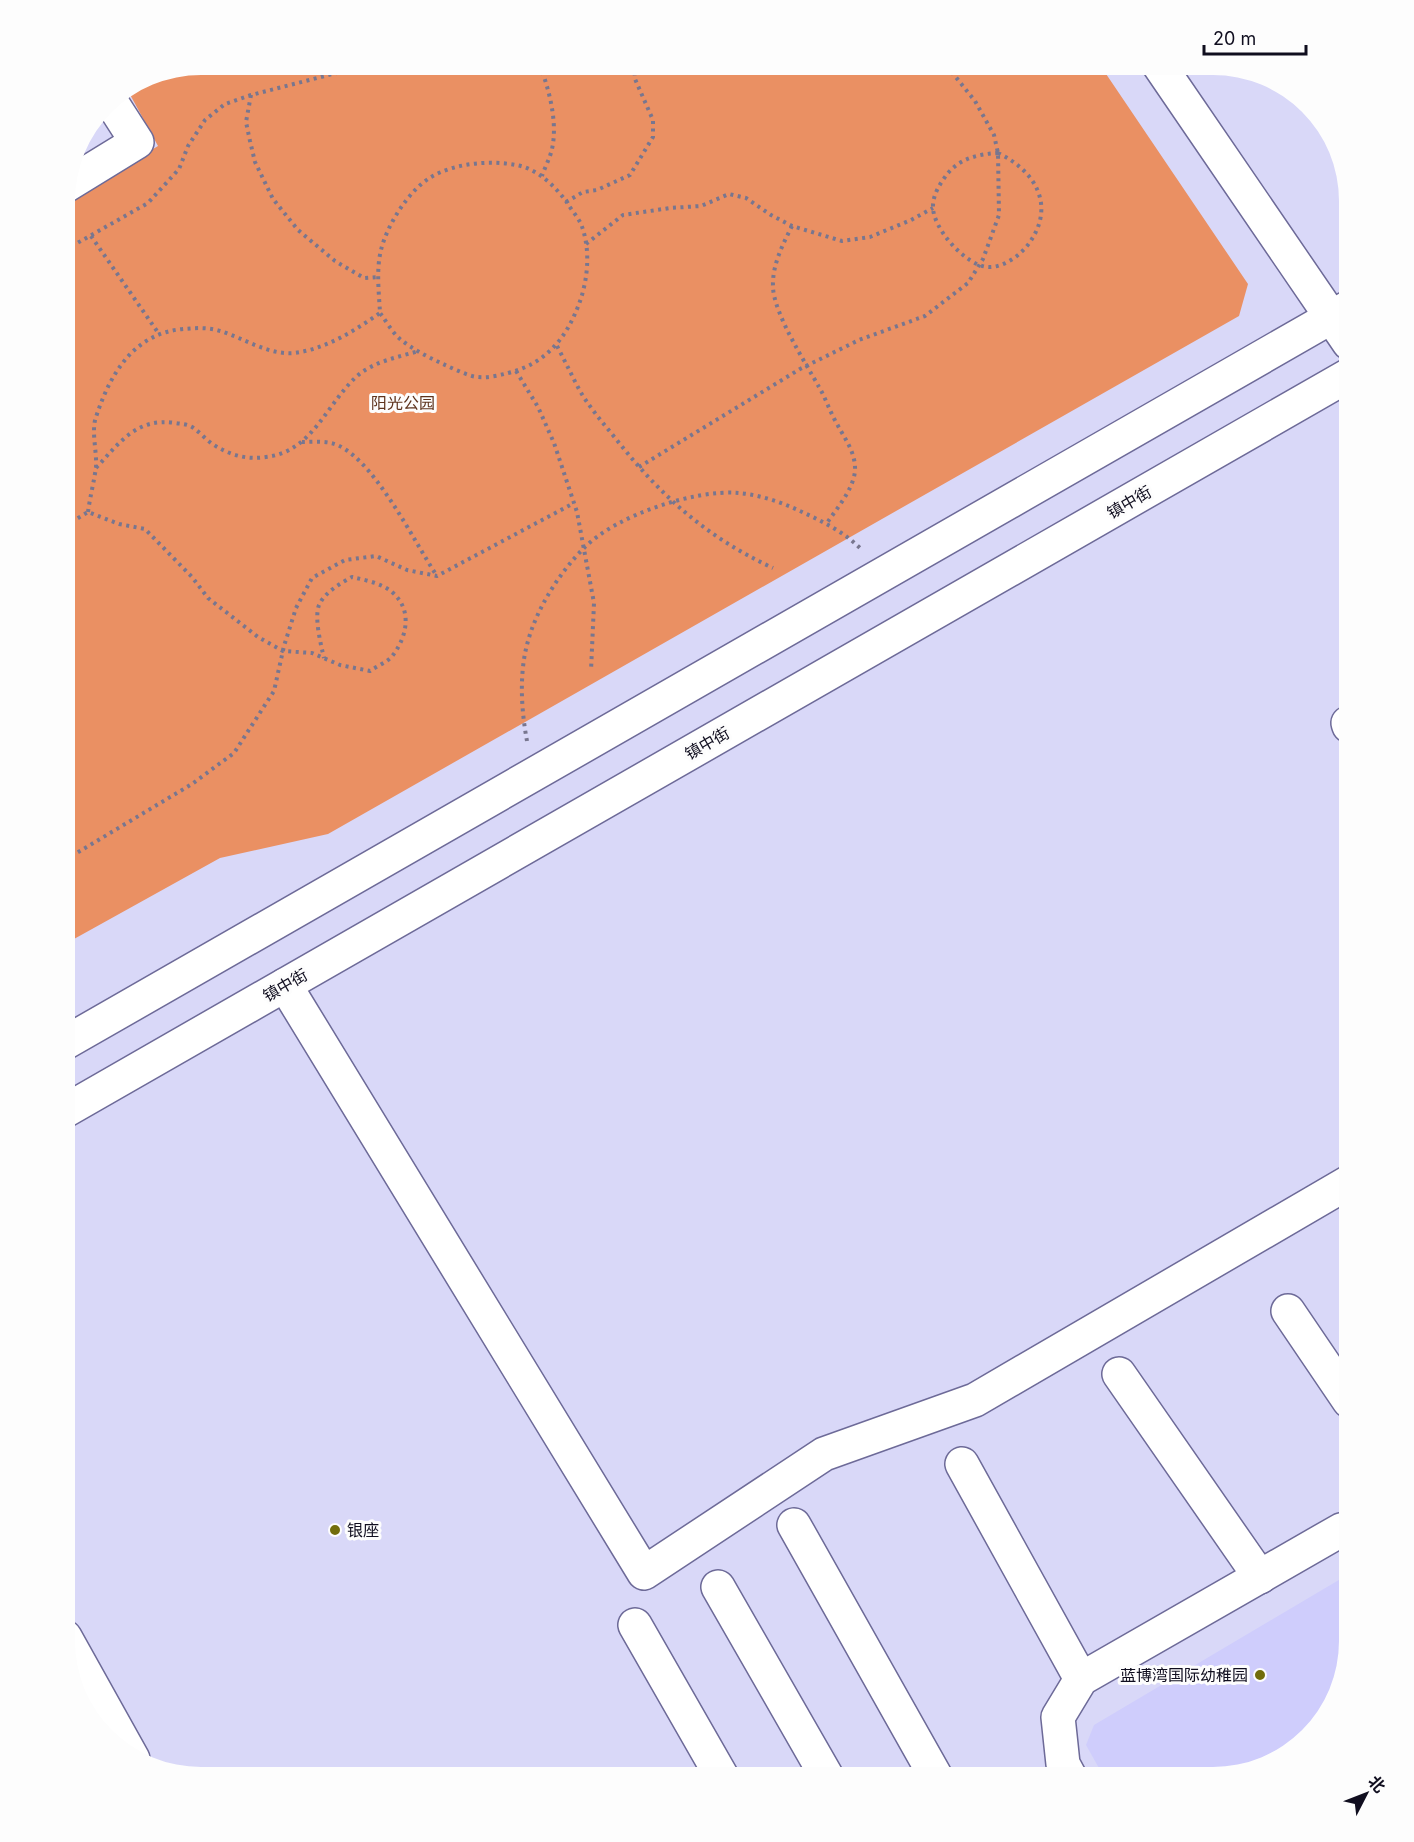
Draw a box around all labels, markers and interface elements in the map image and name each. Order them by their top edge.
scale bar [1204,18,1306,56]
text: 20 m [1213,28,1256,49]
park label: 阳光公园 [371,393,435,413]
street label: 镇中街 [1103,481,1155,523]
street label: 镇中街 [681,722,733,764]
street label: 镇中街 [259,964,311,1006]
place label: 银座 [347,1520,379,1540]
marker: 银座 [328,1523,342,1537]
place label: 蓝博湾国际幼稚园 [1120,1665,1248,1685]
marker: 蓝博湾国际幼稚园 [1253,1668,1267,1682]
north arrow [1336,1764,1396,1824]
text: 北 [1364,1771,1390,1797]

